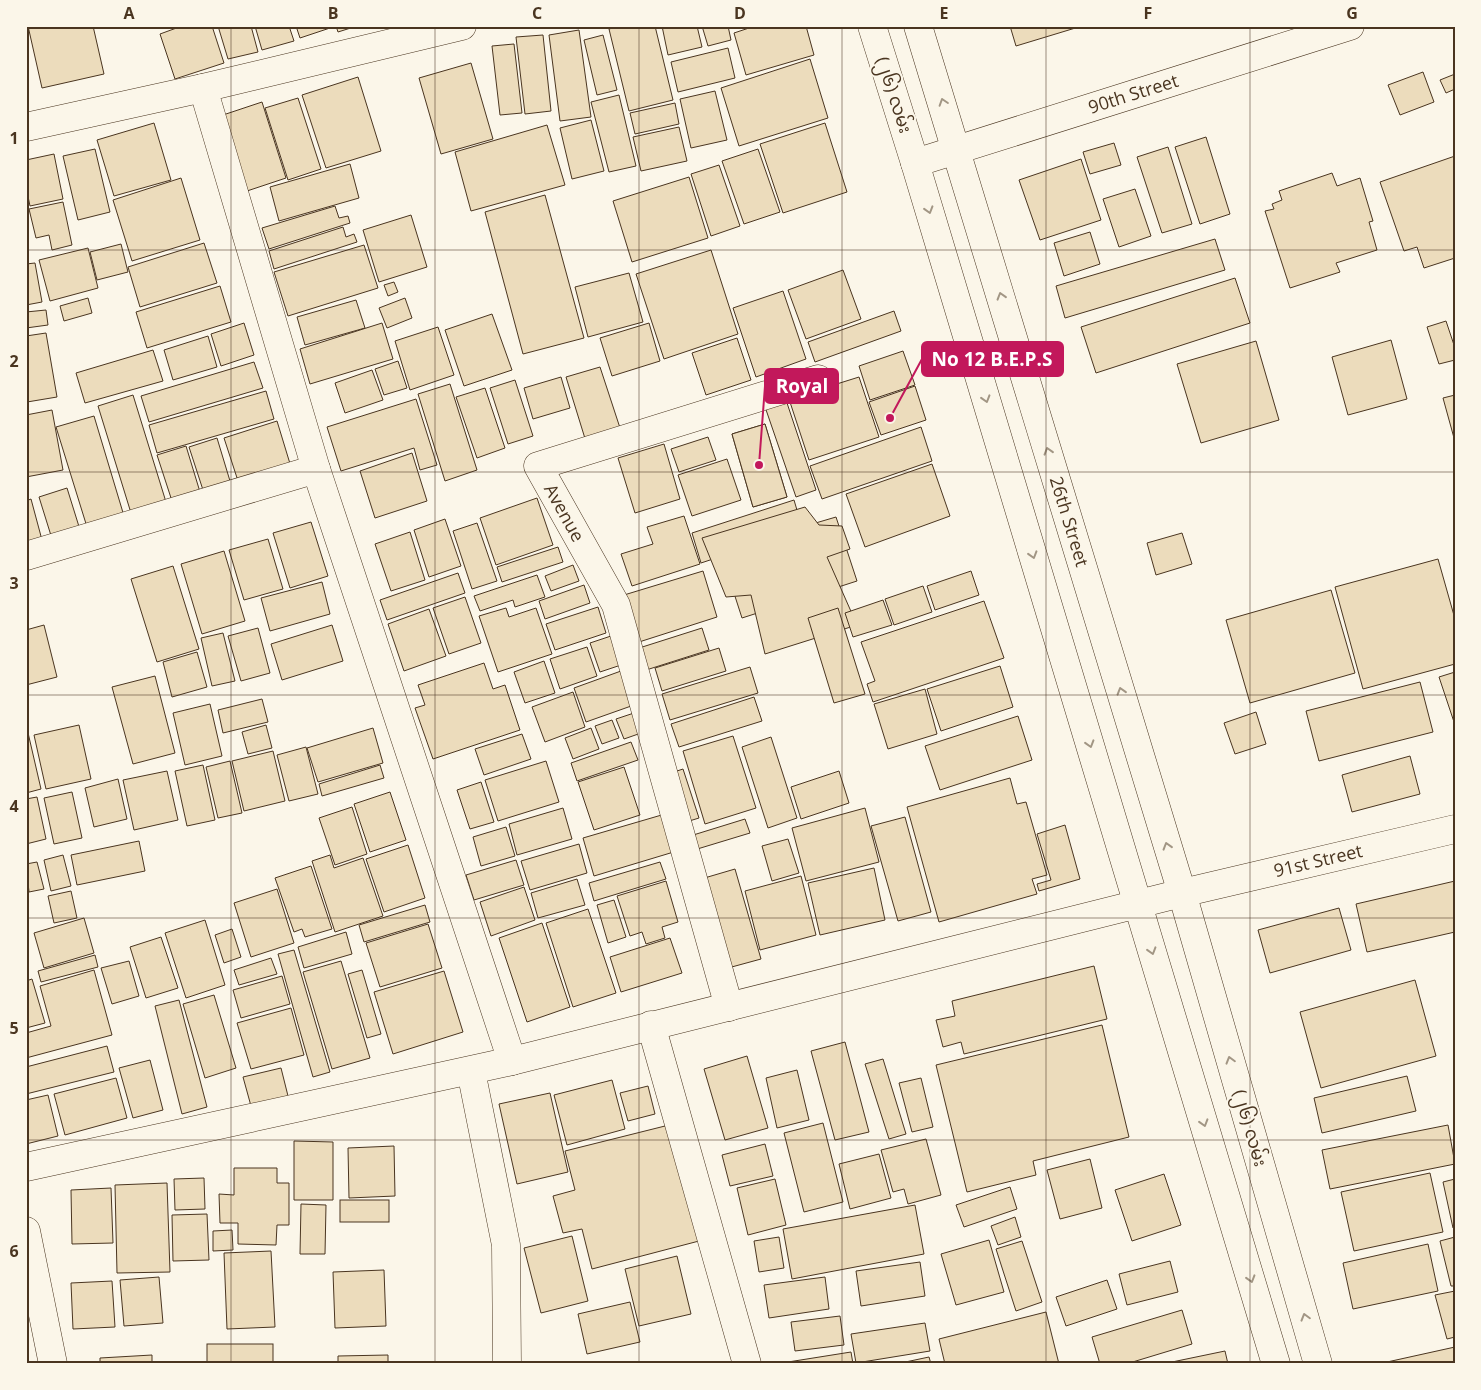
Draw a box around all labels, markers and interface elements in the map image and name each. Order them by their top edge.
text: A [123,2,135,24]
text: B [328,2,338,24]
text: C [532,2,542,24]
text: D [734,2,746,24]
text: E [940,2,949,24]
text: F [1144,2,1152,24]
text: G [1346,2,1358,24]
street label: (၂၆) လမ်း [868,53,919,137]
street label: 90th Street [1085,68,1181,119]
one-way arrow [938,99,948,107]
text: 1 [9,127,19,149]
one-way arrow [924,205,934,214]
one-way arrow [997,292,1007,300]
callout: No 12 B.E.P.S [922,342,1063,376]
text: No 12 B.E.P.S [932,346,1052,372]
text: 2 [9,350,19,372]
callout: Royal [765,369,838,403]
text: Royal [776,373,828,399]
one-way arrow [981,395,991,403]
one-way arrow [1044,448,1054,456]
street label: 26th Street [1045,473,1095,569]
street label: Avenue [539,479,591,546]
one-way arrow [1028,550,1038,558]
text: 3 [9,572,19,594]
one-way arrow [1116,687,1126,695]
one-way arrow [1085,739,1095,747]
text: 4 [9,795,19,817]
street label: 91st Street [1271,838,1365,882]
one-way arrow [1163,843,1173,851]
one-way arrow [1147,946,1157,954]
text: 5 [9,1017,19,1039]
one-way arrow [1226,1056,1236,1065]
street label: (၂၆) လမ်း [1225,1086,1273,1170]
one-way arrow [1199,1119,1209,1127]
text: 6 [9,1240,19,1262]
one-way arrow [1245,1274,1255,1282]
one-way arrow [1300,1313,1310,1321]

